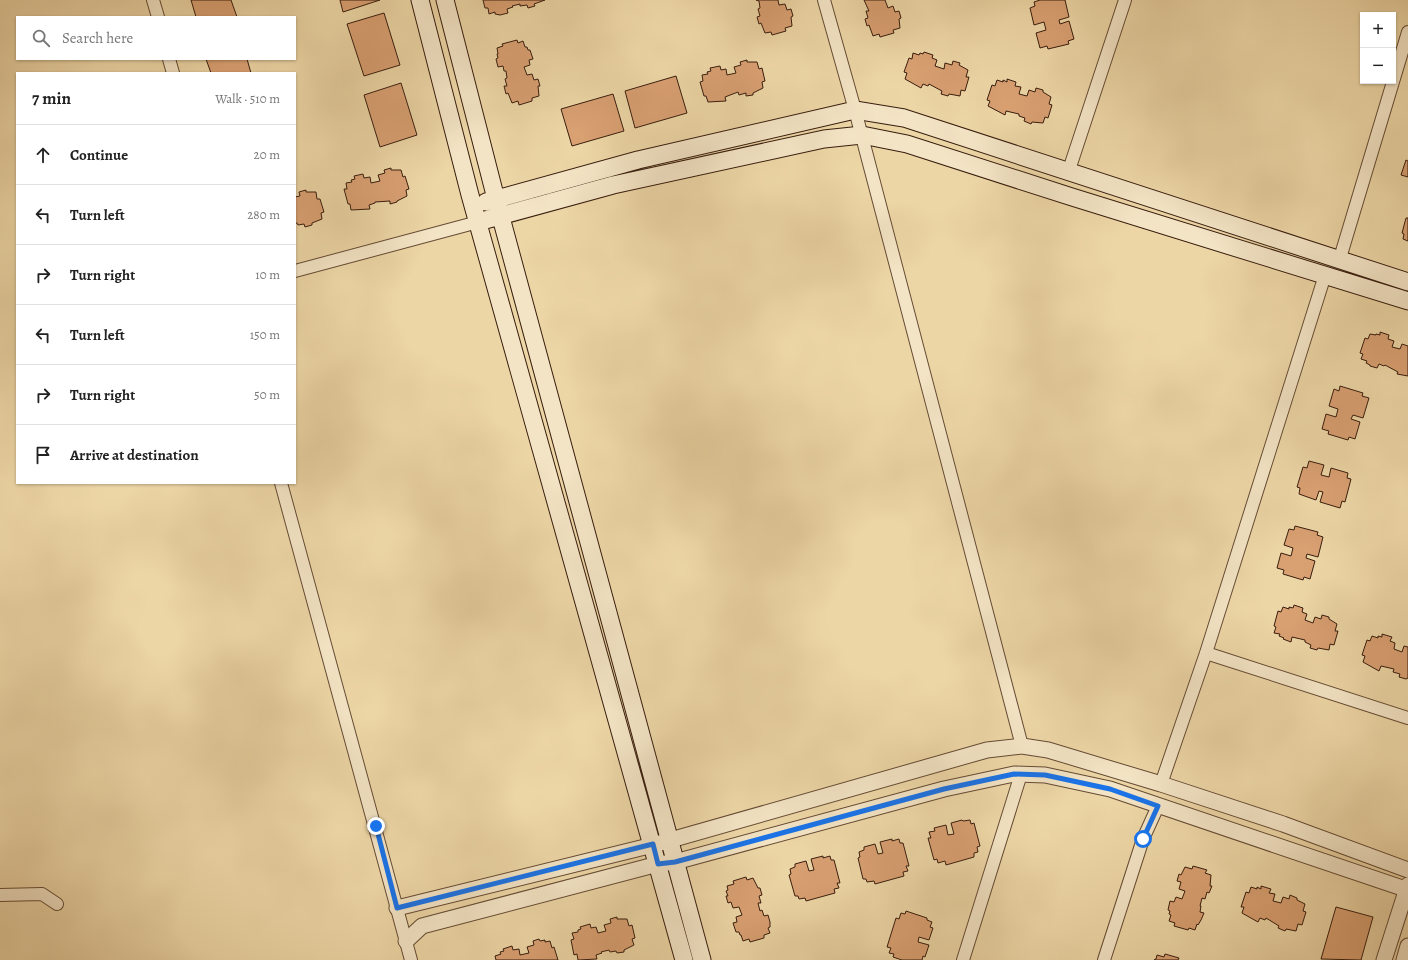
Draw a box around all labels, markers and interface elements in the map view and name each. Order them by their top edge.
map controls [1360,12,1396,84]
button: + [1360,12,1396,48]
search box [16,16,296,60]
icon: search [30,27,52,49]
text: Search here [62,28,133,48]
button: − [1360,48,1396,84]
text: 7 min [32,87,71,110]
text: Walk · 510 m [215,90,280,107]
icon: ahead [32,144,54,166]
text: Continue [70,145,128,165]
text: 20 m [254,146,280,163]
icon: left [32,204,54,226]
text: Turn left [70,205,125,225]
text: 280 m [247,206,280,223]
icon: right [32,264,54,286]
text: Turn right [70,265,135,285]
text: 10 m [255,266,280,283]
icon: left [32,324,54,346]
text: Turn left [70,325,125,345]
text: 150 m [250,326,280,343]
icon: right [32,384,54,406]
text: Turn right [70,385,135,405]
text: 50 m [254,386,280,403]
icon: arrive [32,444,54,466]
text: Arrive at destination [70,445,199,465]
route end [367,817,385,835]
route start [1134,830,1152,848]

